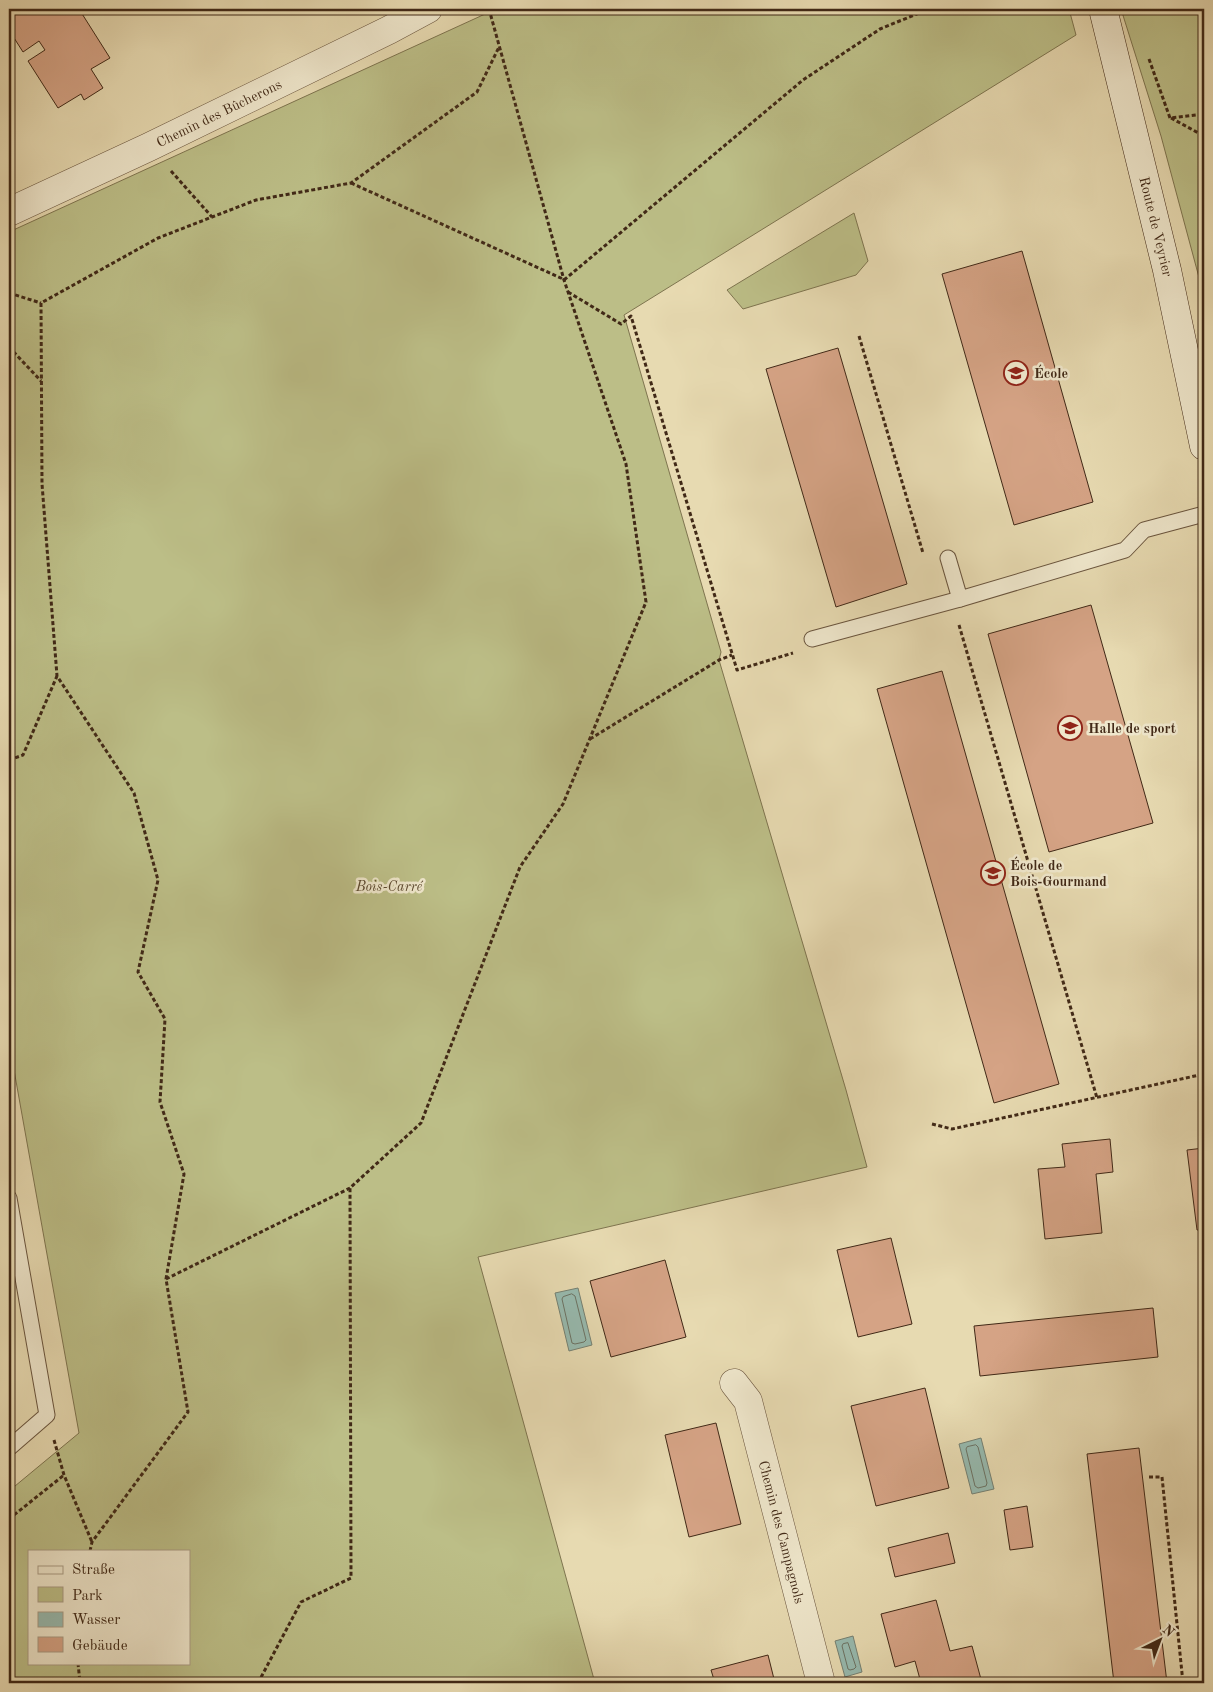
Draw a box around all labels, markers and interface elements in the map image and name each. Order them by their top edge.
street label: Chemin des Bûcherons [154,77,284,150]
street label: Route de Veyrier [1136,175,1174,278]
school or university icon: École [1003,360,1029,386]
place label: École [1034,364,1068,381]
school or university icon: Halle de sport [1057,715,1083,741]
place label: Halle de sport [1088,722,1176,736]
place label: École de Bois-Gourmand [1010,856,1107,889]
school or university icon: École de Bois-Gourmand [980,860,1006,886]
park label: Bois-Carré [355,880,424,894]
street label: Chemin des Campagnols [756,1459,806,1605]
legend [28,1550,190,1664]
text: Straße [72,1563,115,1578]
text: Park [72,1589,103,1604]
text: Wasser [72,1613,120,1628]
north arrow [1136,1614,1186,1664]
text: N [1159,1622,1177,1640]
text: Gebäude [72,1639,128,1654]

